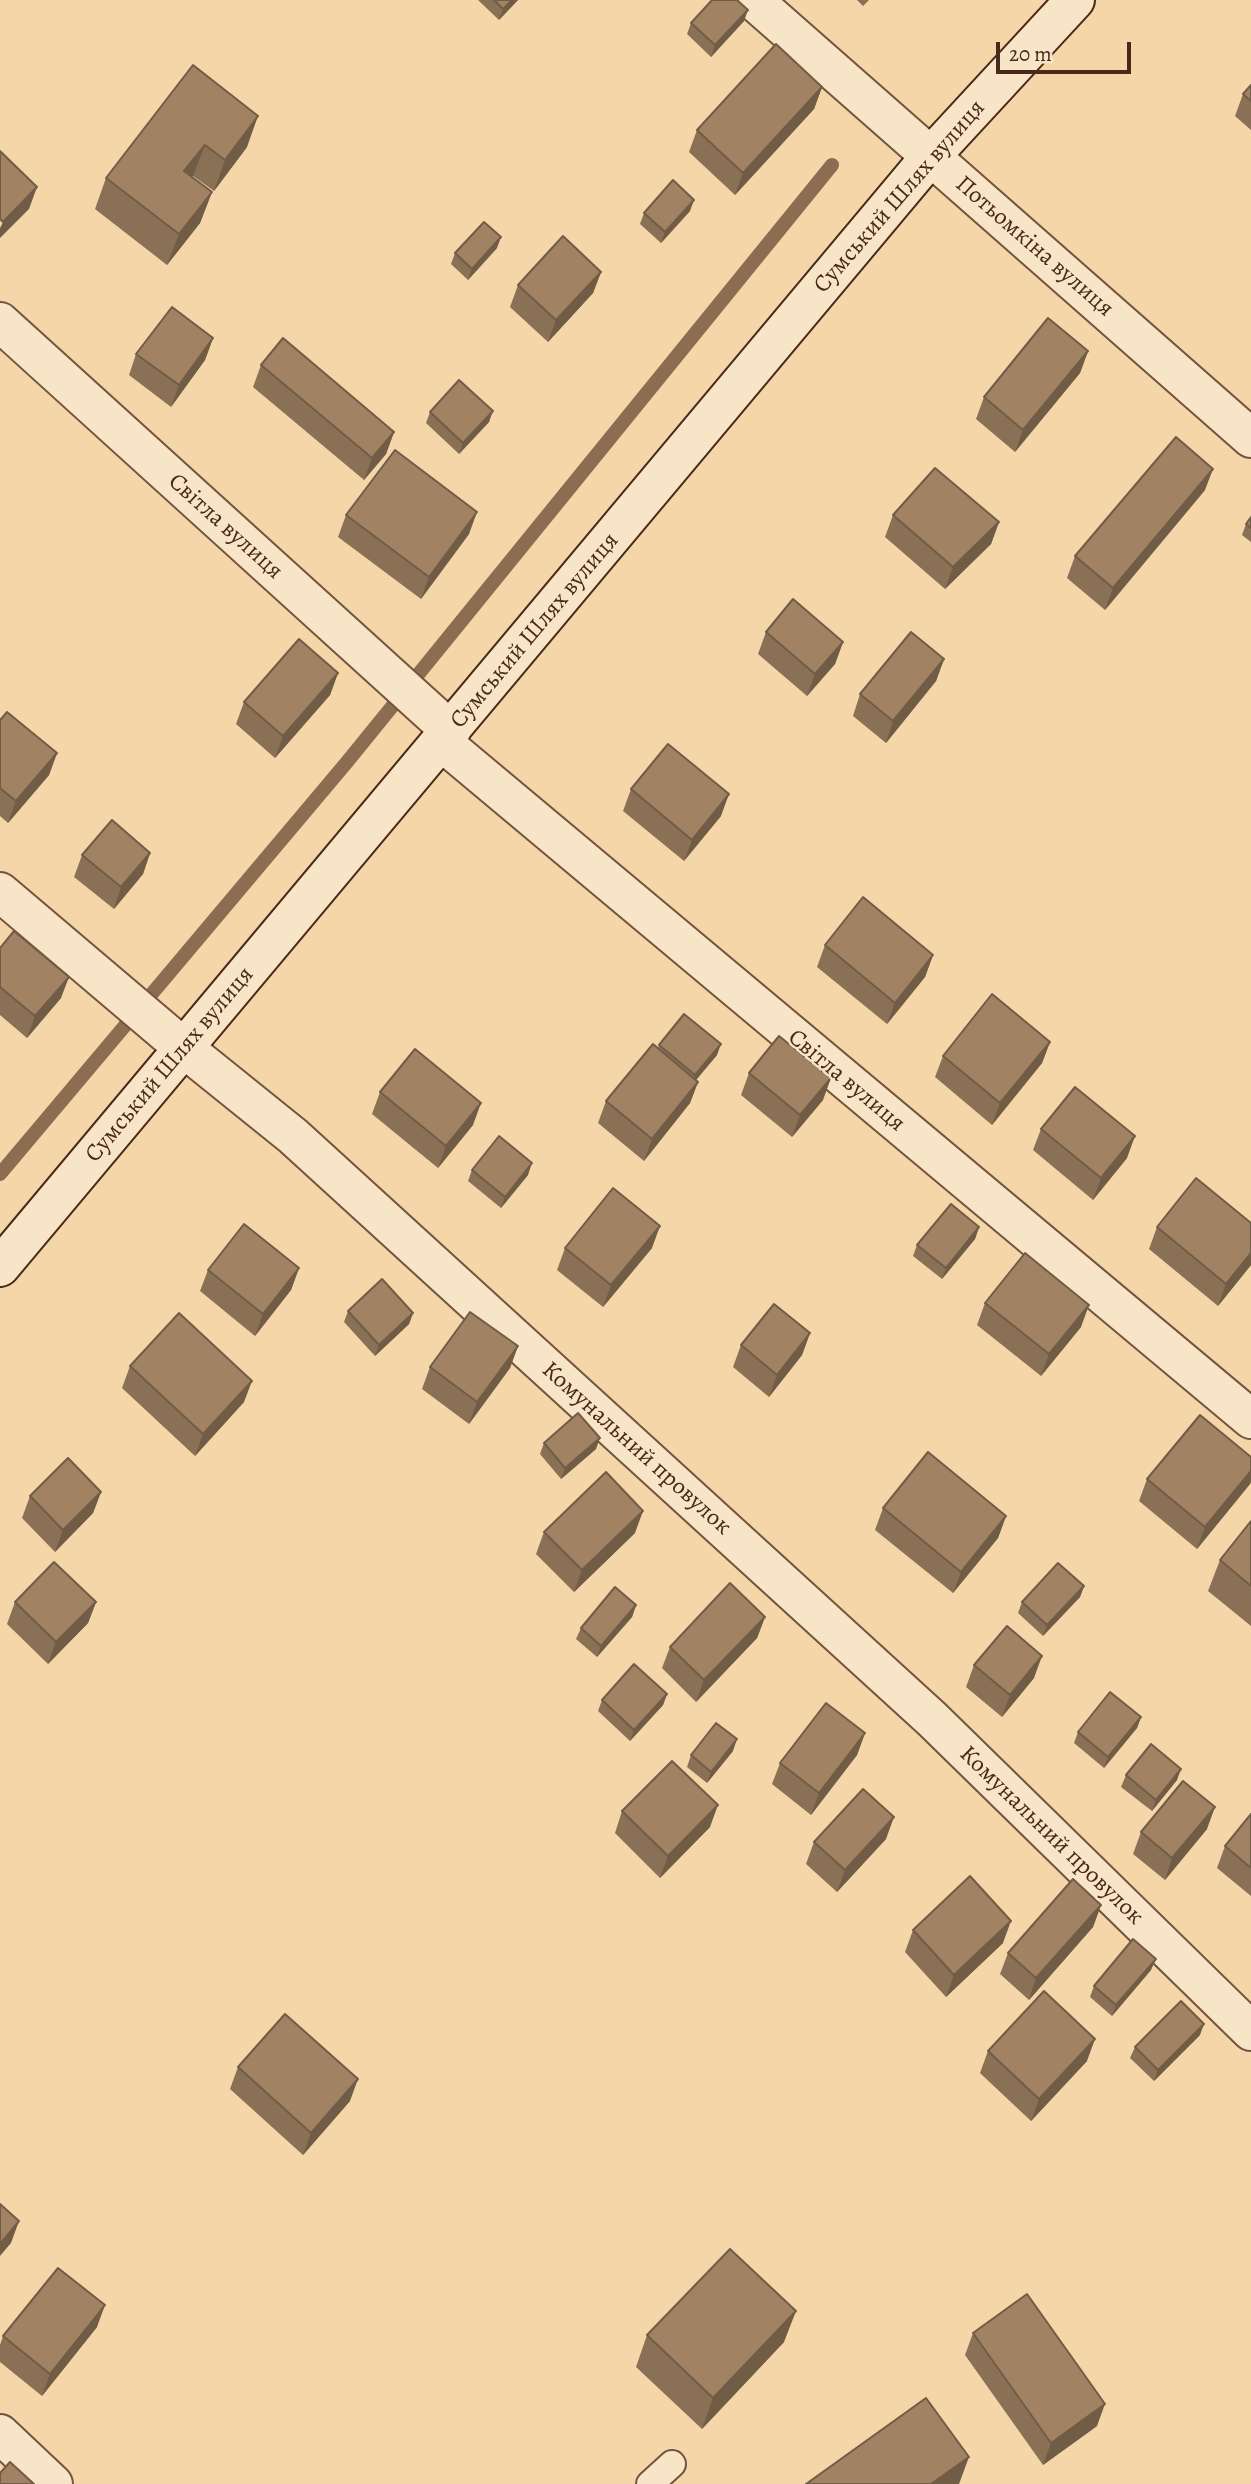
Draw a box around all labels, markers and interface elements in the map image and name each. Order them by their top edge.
scale bar [999,28,1134,72]
text: 20 m [1009,40,1052,68]
street label: Сумський Шлях вулиця [808,94,992,300]
street label: Потьомкіна вулиця [949,170,1119,324]
street label: Світла вулиця [162,468,288,586]
street label: Сумський Шлях вулиця [445,527,625,735]
street label: Сумський Шлях вулиця [80,961,260,1169]
street label: Світла вулиця [781,1024,911,1138]
street label: Комунальний провулок [535,1356,737,1542]
street label: Комунальний провулок [953,1740,1149,1932]

